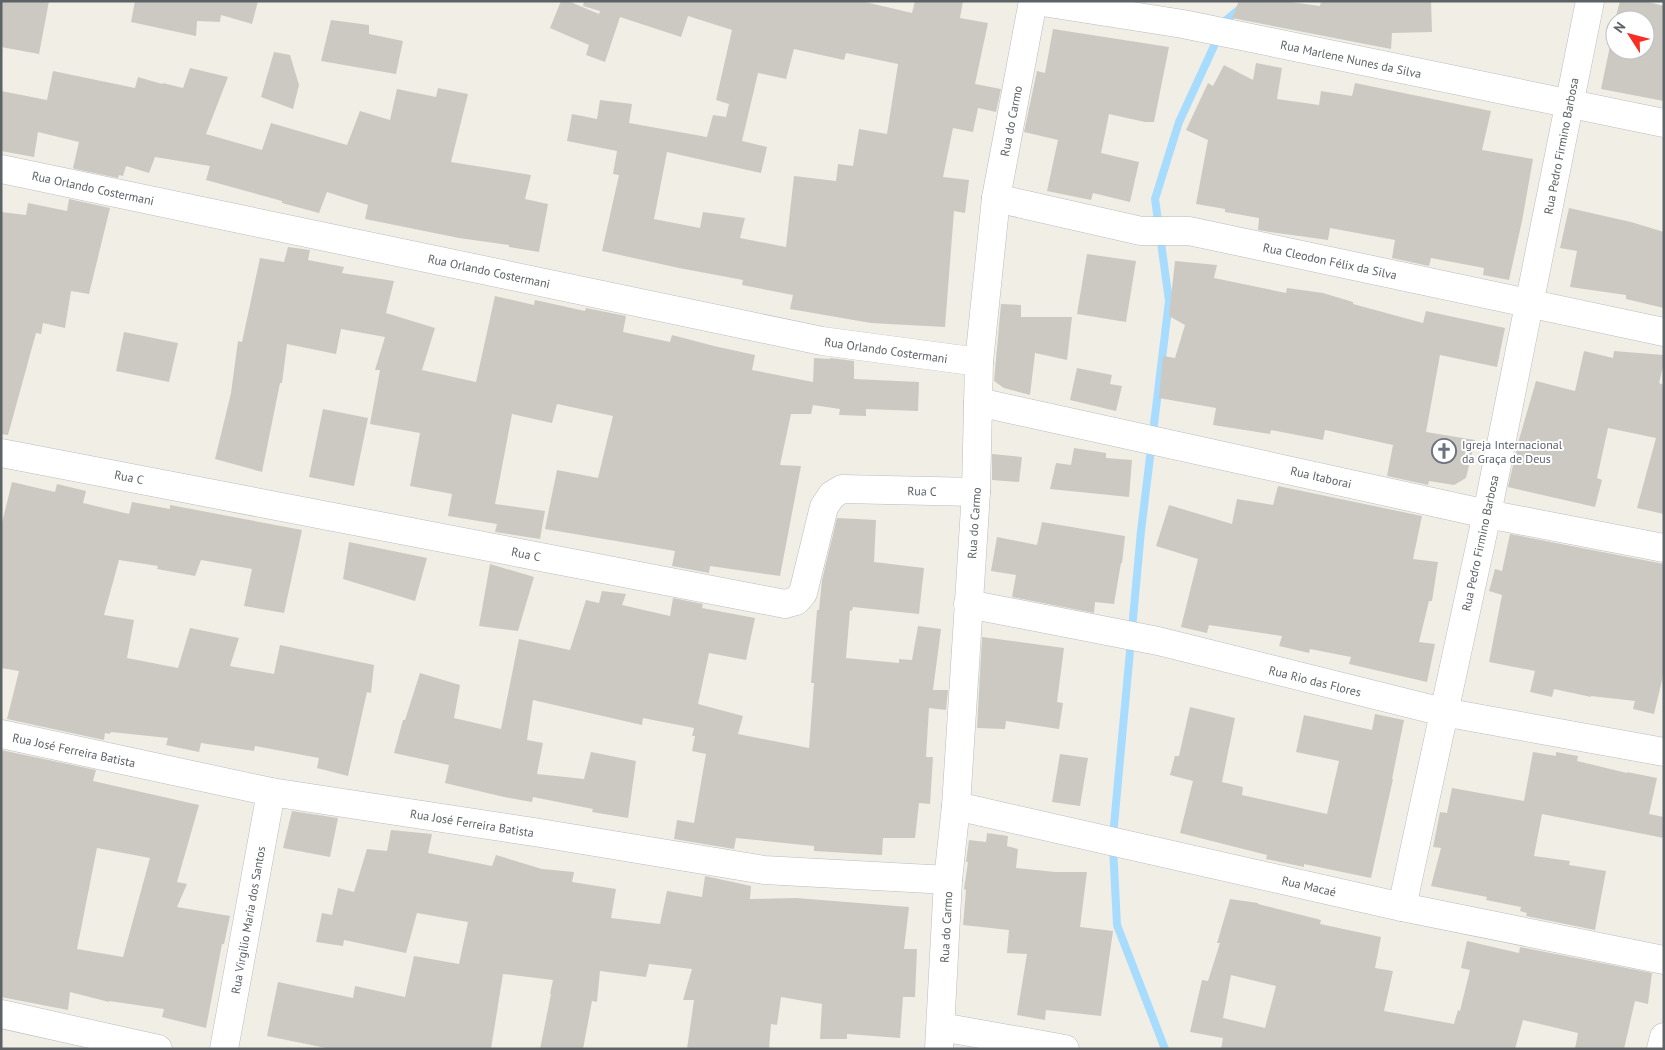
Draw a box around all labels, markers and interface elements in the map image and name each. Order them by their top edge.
north arrow [1605,10,1655,60]
text: N [1609,18,1629,36]
street label: Rua Marlene Nunes da Silva [1279,37,1423,81]
street label: Rua Pedro Firmino Barbosa [1540,76,1582,216]
street label: Rua do Carmo [997,84,1025,158]
street label: Rua Orlando Costermani [31,168,155,208]
street label: Rua Cleodon Félix da Silva [1262,239,1398,283]
street label: Rua Orlando Costermani [427,251,551,291]
street label: Rua Orlando Costermani [823,334,949,366]
place label: Igreja Internacional da Graça de Deus [1462,437,1563,466]
church icon: Igreja Internacional da Graça de Deus [1431,438,1457,464]
street label: Rua Itaborai [1289,463,1353,491]
street label: Rua C [113,467,145,487]
street label: Rua Pedro Firmino Barbosa [1458,474,1502,612]
street label: Rua C [907,483,937,499]
street label: Rua do Carmo [964,487,984,559]
street label: Rua C [510,544,542,564]
street label: Rua Rio das Flores [1267,662,1363,700]
street label: Rua José Ferreira Batista [11,730,137,770]
street label: Rua José Ferreira Batista [409,806,535,840]
street label: Rua Virgílio Maria dos Santos [228,845,268,995]
street label: Rua Macaé [1280,872,1338,900]
street label: Rua do Carmo [937,891,955,963]

